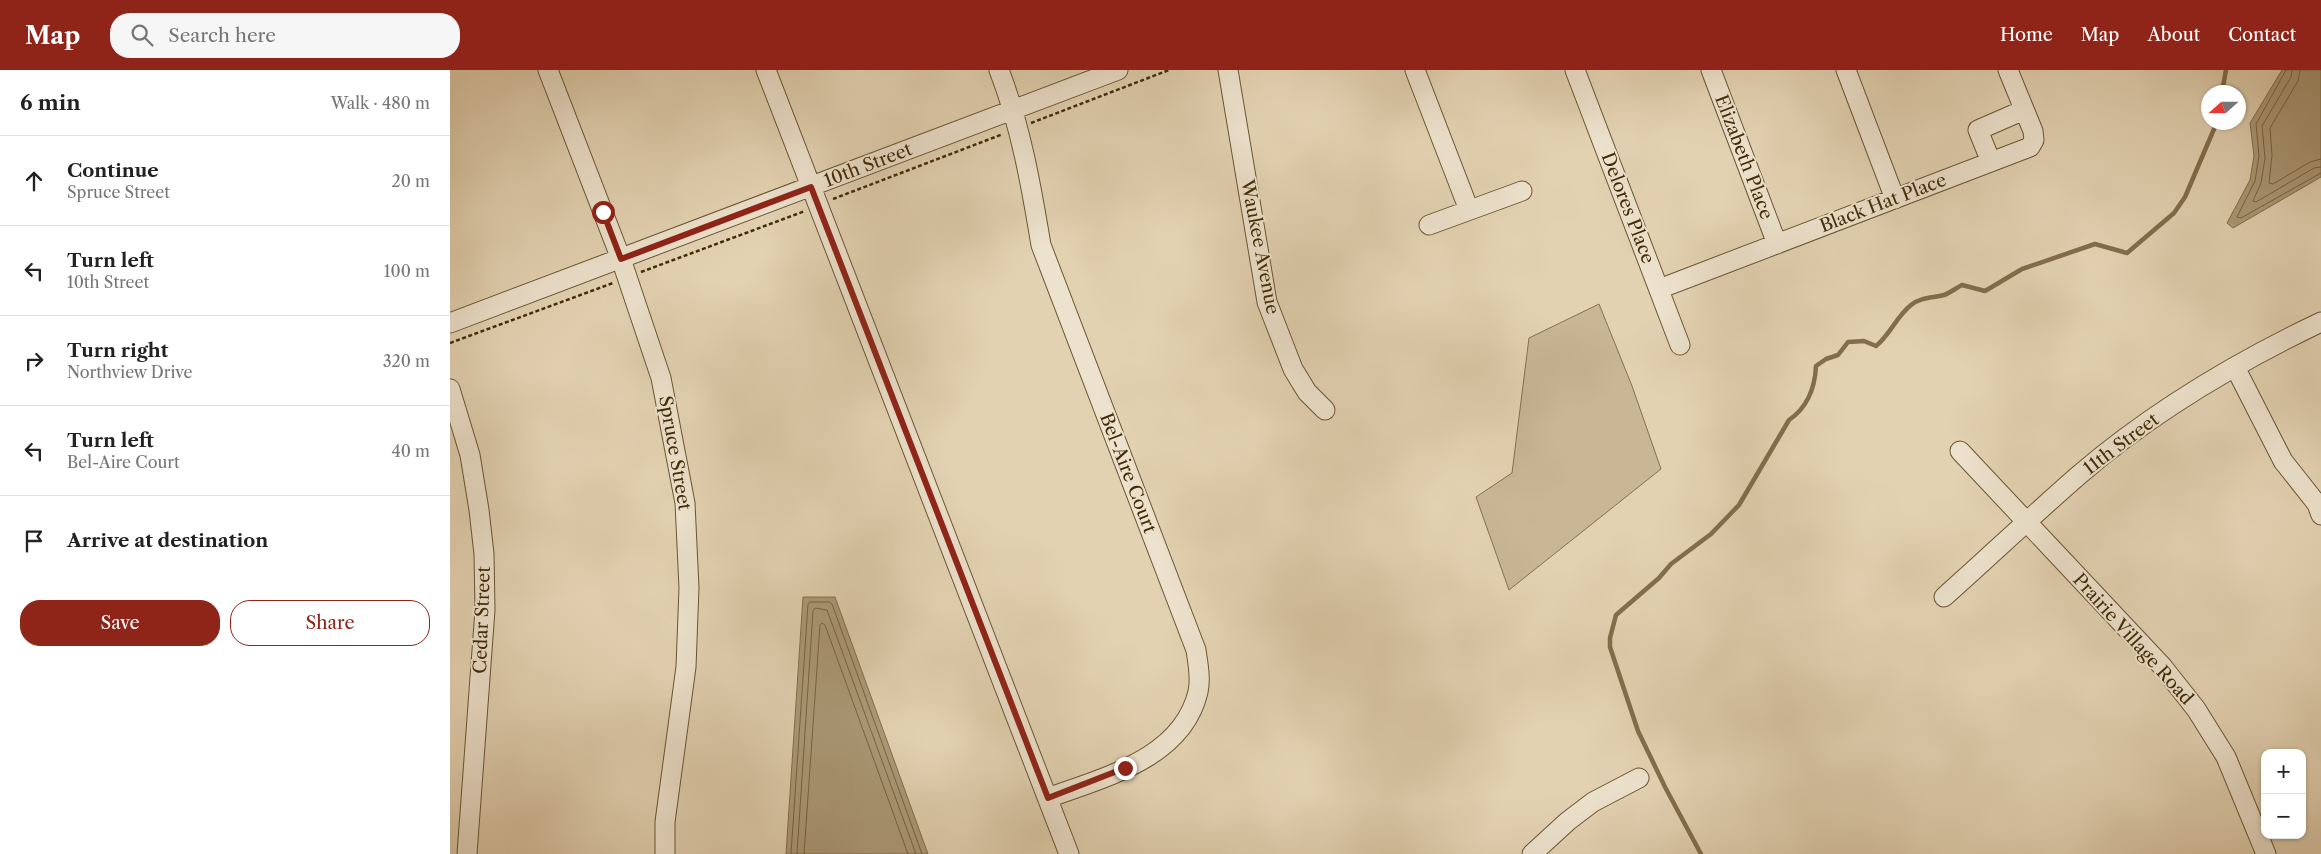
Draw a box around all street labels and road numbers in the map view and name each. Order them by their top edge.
street label: Elizabeth Place [1710,92,1778,222]
street label: 10th Street [821,138,916,192]
street label: Delores Place [1597,149,1659,267]
street label: Black Hat Place [1817,169,1949,237]
street label: Waukee Avenue [1236,177,1284,316]
street label: Spruce Street [654,394,696,513]
street label: 11th Street [2079,408,2163,479]
street label: Bel-Aire Court [1095,410,1161,537]
street label: Cedar Street [469,565,495,674]
street label: Prairie Village Road [2068,569,2198,709]

